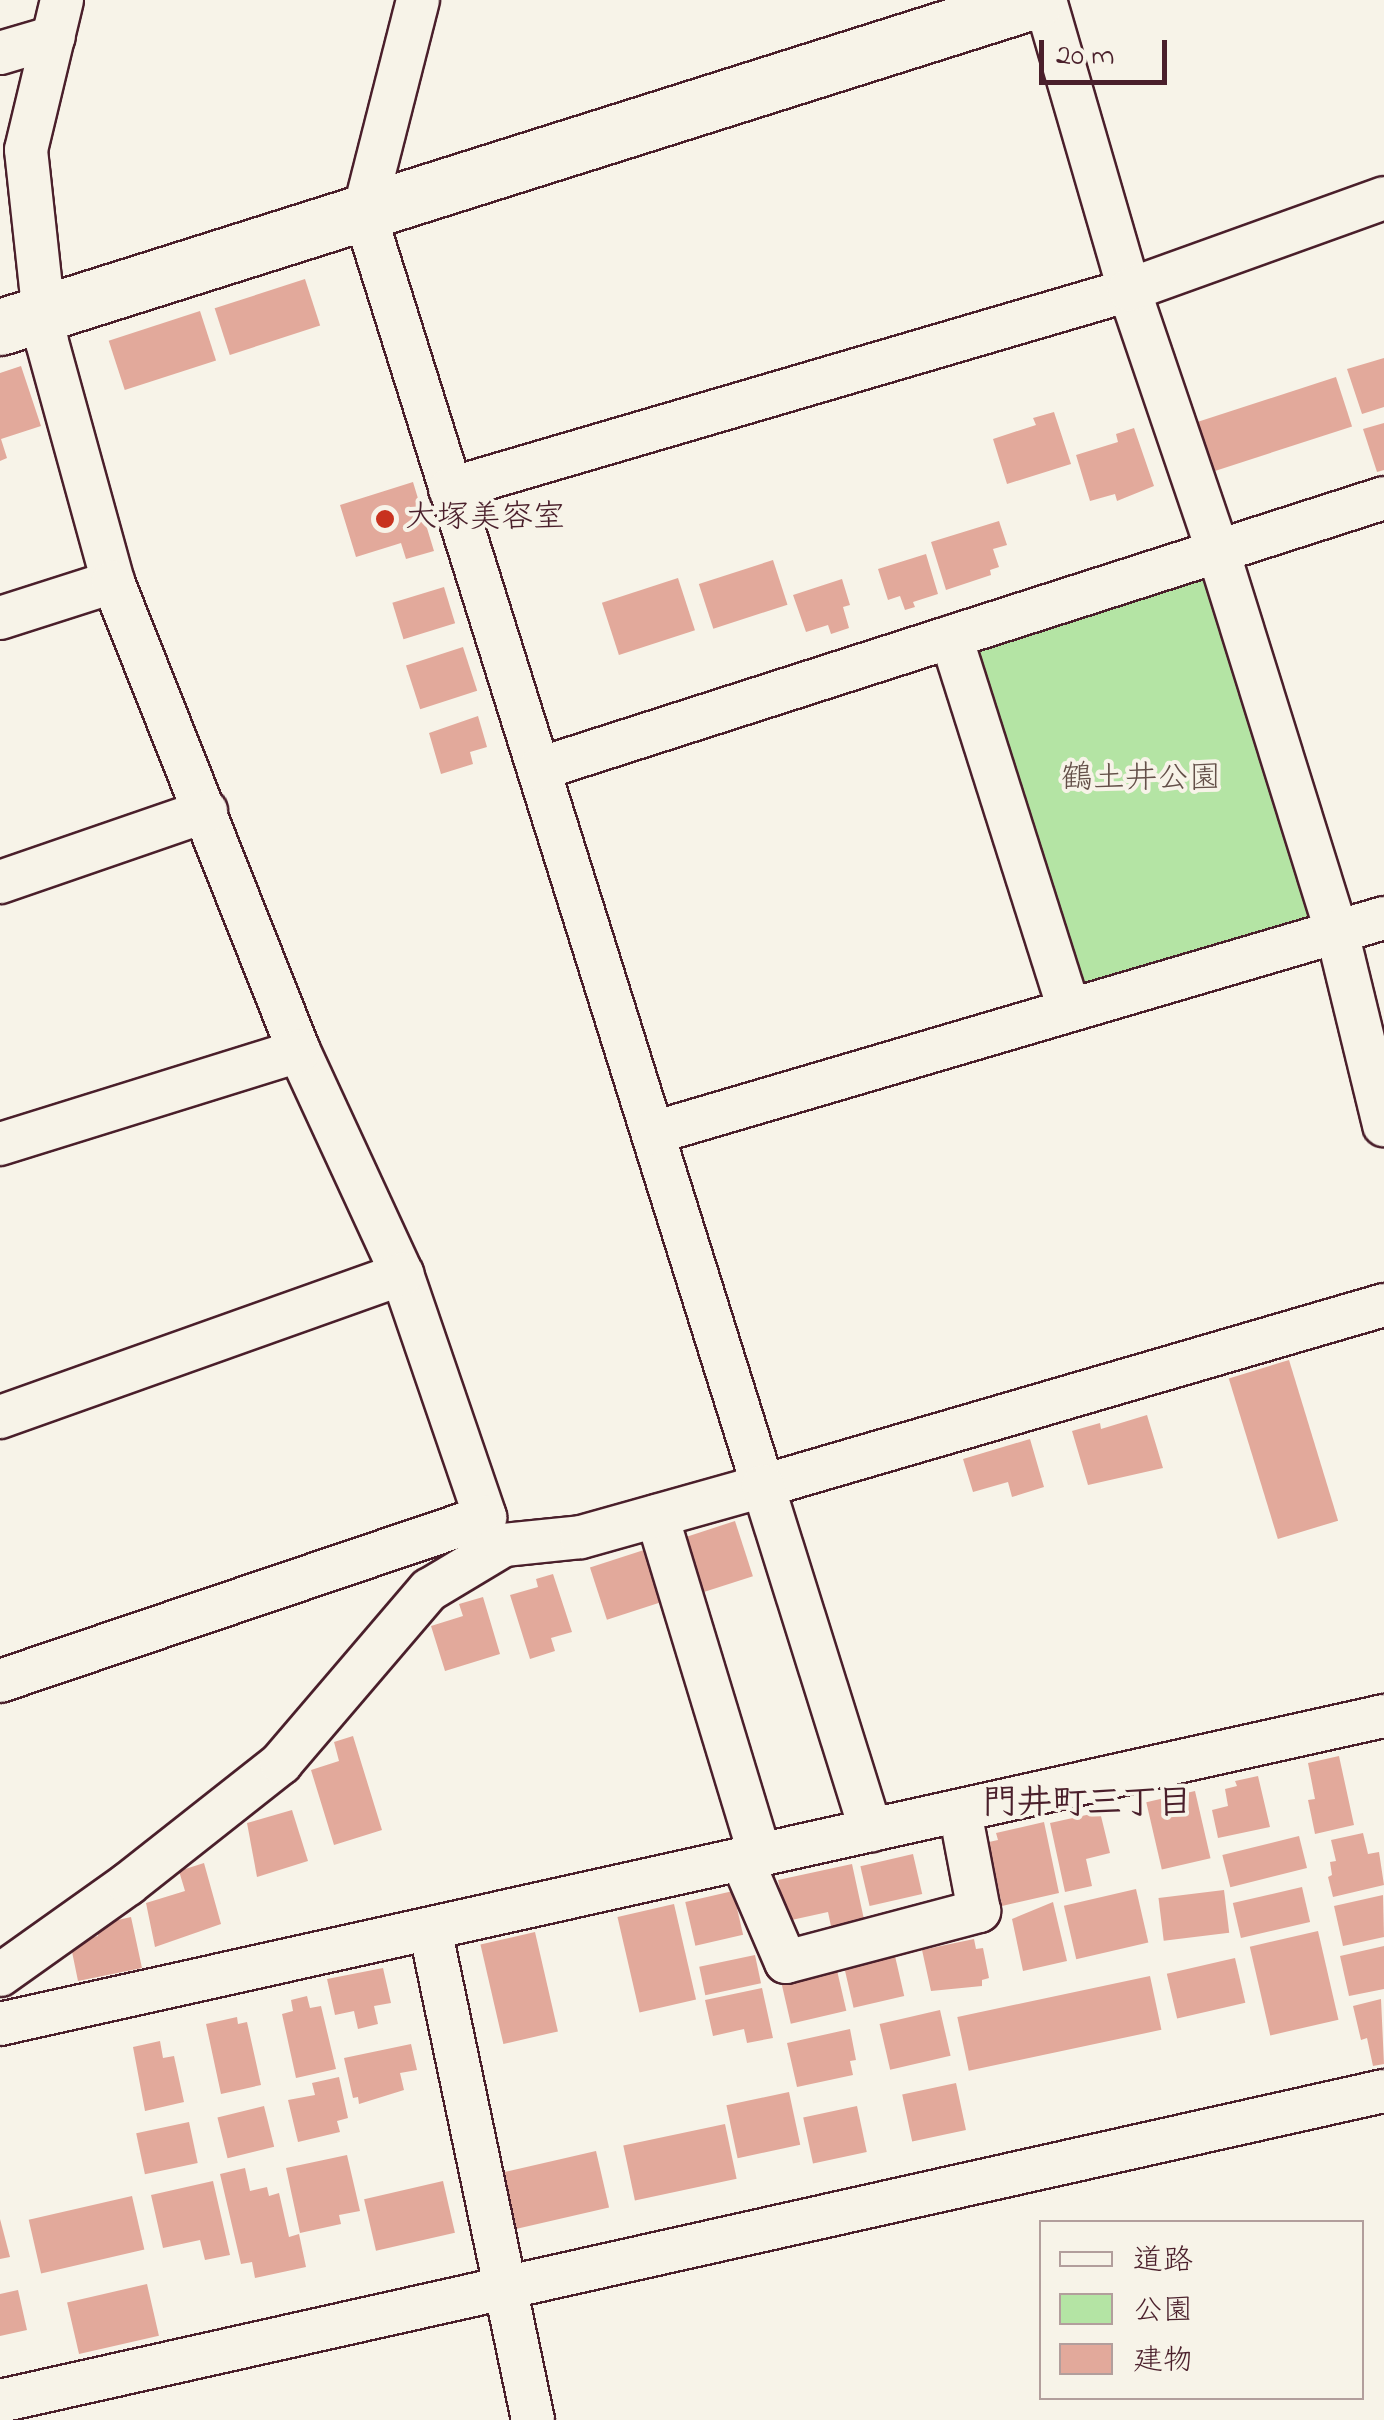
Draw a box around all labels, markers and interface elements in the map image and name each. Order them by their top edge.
scale bar [1044,20,1172,82]
text: 20 m [1056,35,1115,79]
place label: 大塚美容室 [405,500,565,538]
marker: 大塚美容室 [374,508,396,530]
park label: 鶴土井公園 [1061,761,1221,799]
district label: 門井町三丁目 [982,1784,1192,1826]
legend [1039,2220,1364,2400]
text: 道路 [1133,2240,1193,2284]
text: 公園 [1133,2290,1193,2334]
text: 建物 [1133,2340,1193,2384]

